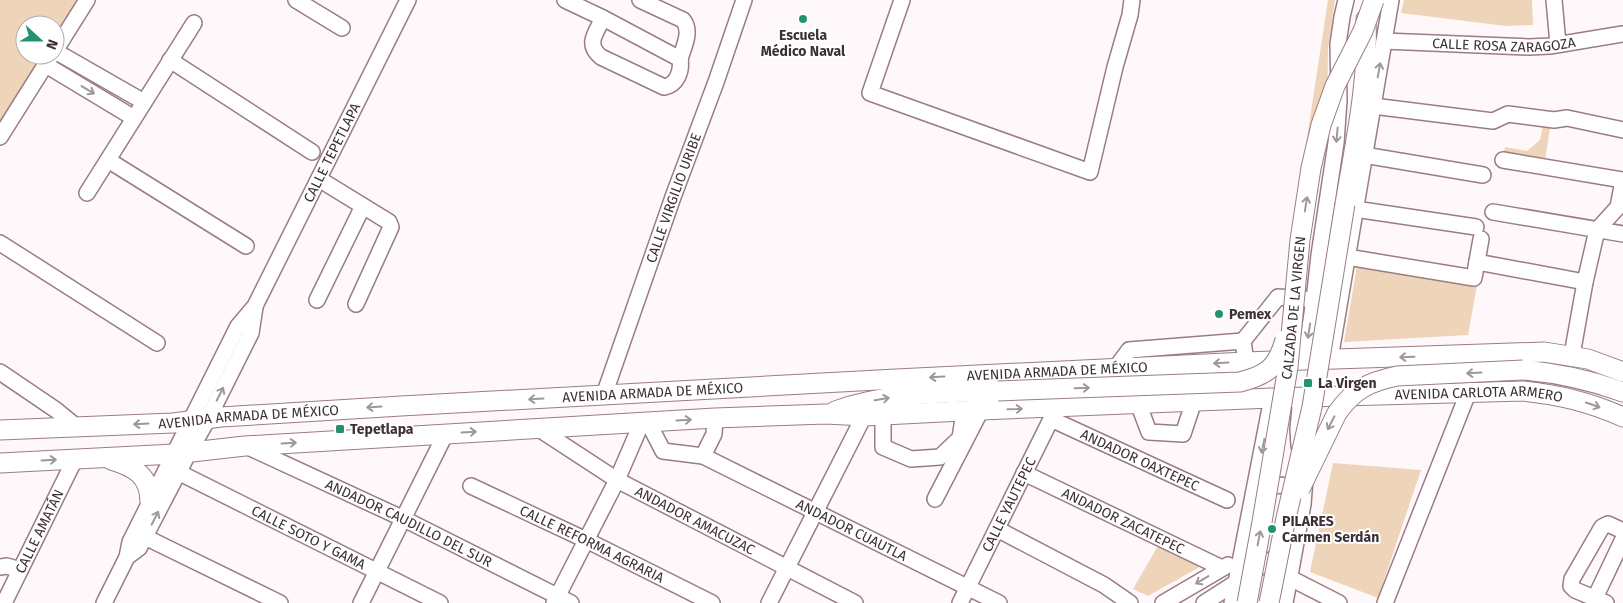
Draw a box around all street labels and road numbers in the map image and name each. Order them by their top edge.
street label: CALLE ROSA ZARAGOZA [1432,34,1577,56]
street label: CALLE TEPETLAPA [300,100,364,205]
street label: CALLE VIRGILIO URIBE [643,131,705,265]
street label: CALZADA DE LA VIRGEN [1278,235,1309,381]
street label: AVENIDA ARMADA DE MÉXICO [966,359,1148,385]
street label: AVENIDA ARMADA DE MÉXICO [562,379,744,406]
street label: AVENIDA CARLOTA ARMERO [1394,383,1564,406]
street label: AVENIDA ARMADA DE MÉXICO [158,402,339,433]
street label: ANDADOR OAXTEPEC [1078,426,1202,495]
street label: CALLE YAUTEPEC [979,454,1040,555]
street label: ANDADOR CAUDILLO DEL SUR [323,476,495,571]
street label: ANDADOR AMACUZAC [632,483,758,559]
street label: ANDADOR ZACATEPEC [1059,484,1187,558]
street label: CALLE AMATÁN [12,487,68,576]
street label: ANDADOR CUAUTLA [793,496,910,565]
street label: CALLE SOTO Y GAMA [249,502,368,573]
street label: CALLE REFORMA AGRARIA [517,502,667,587]

